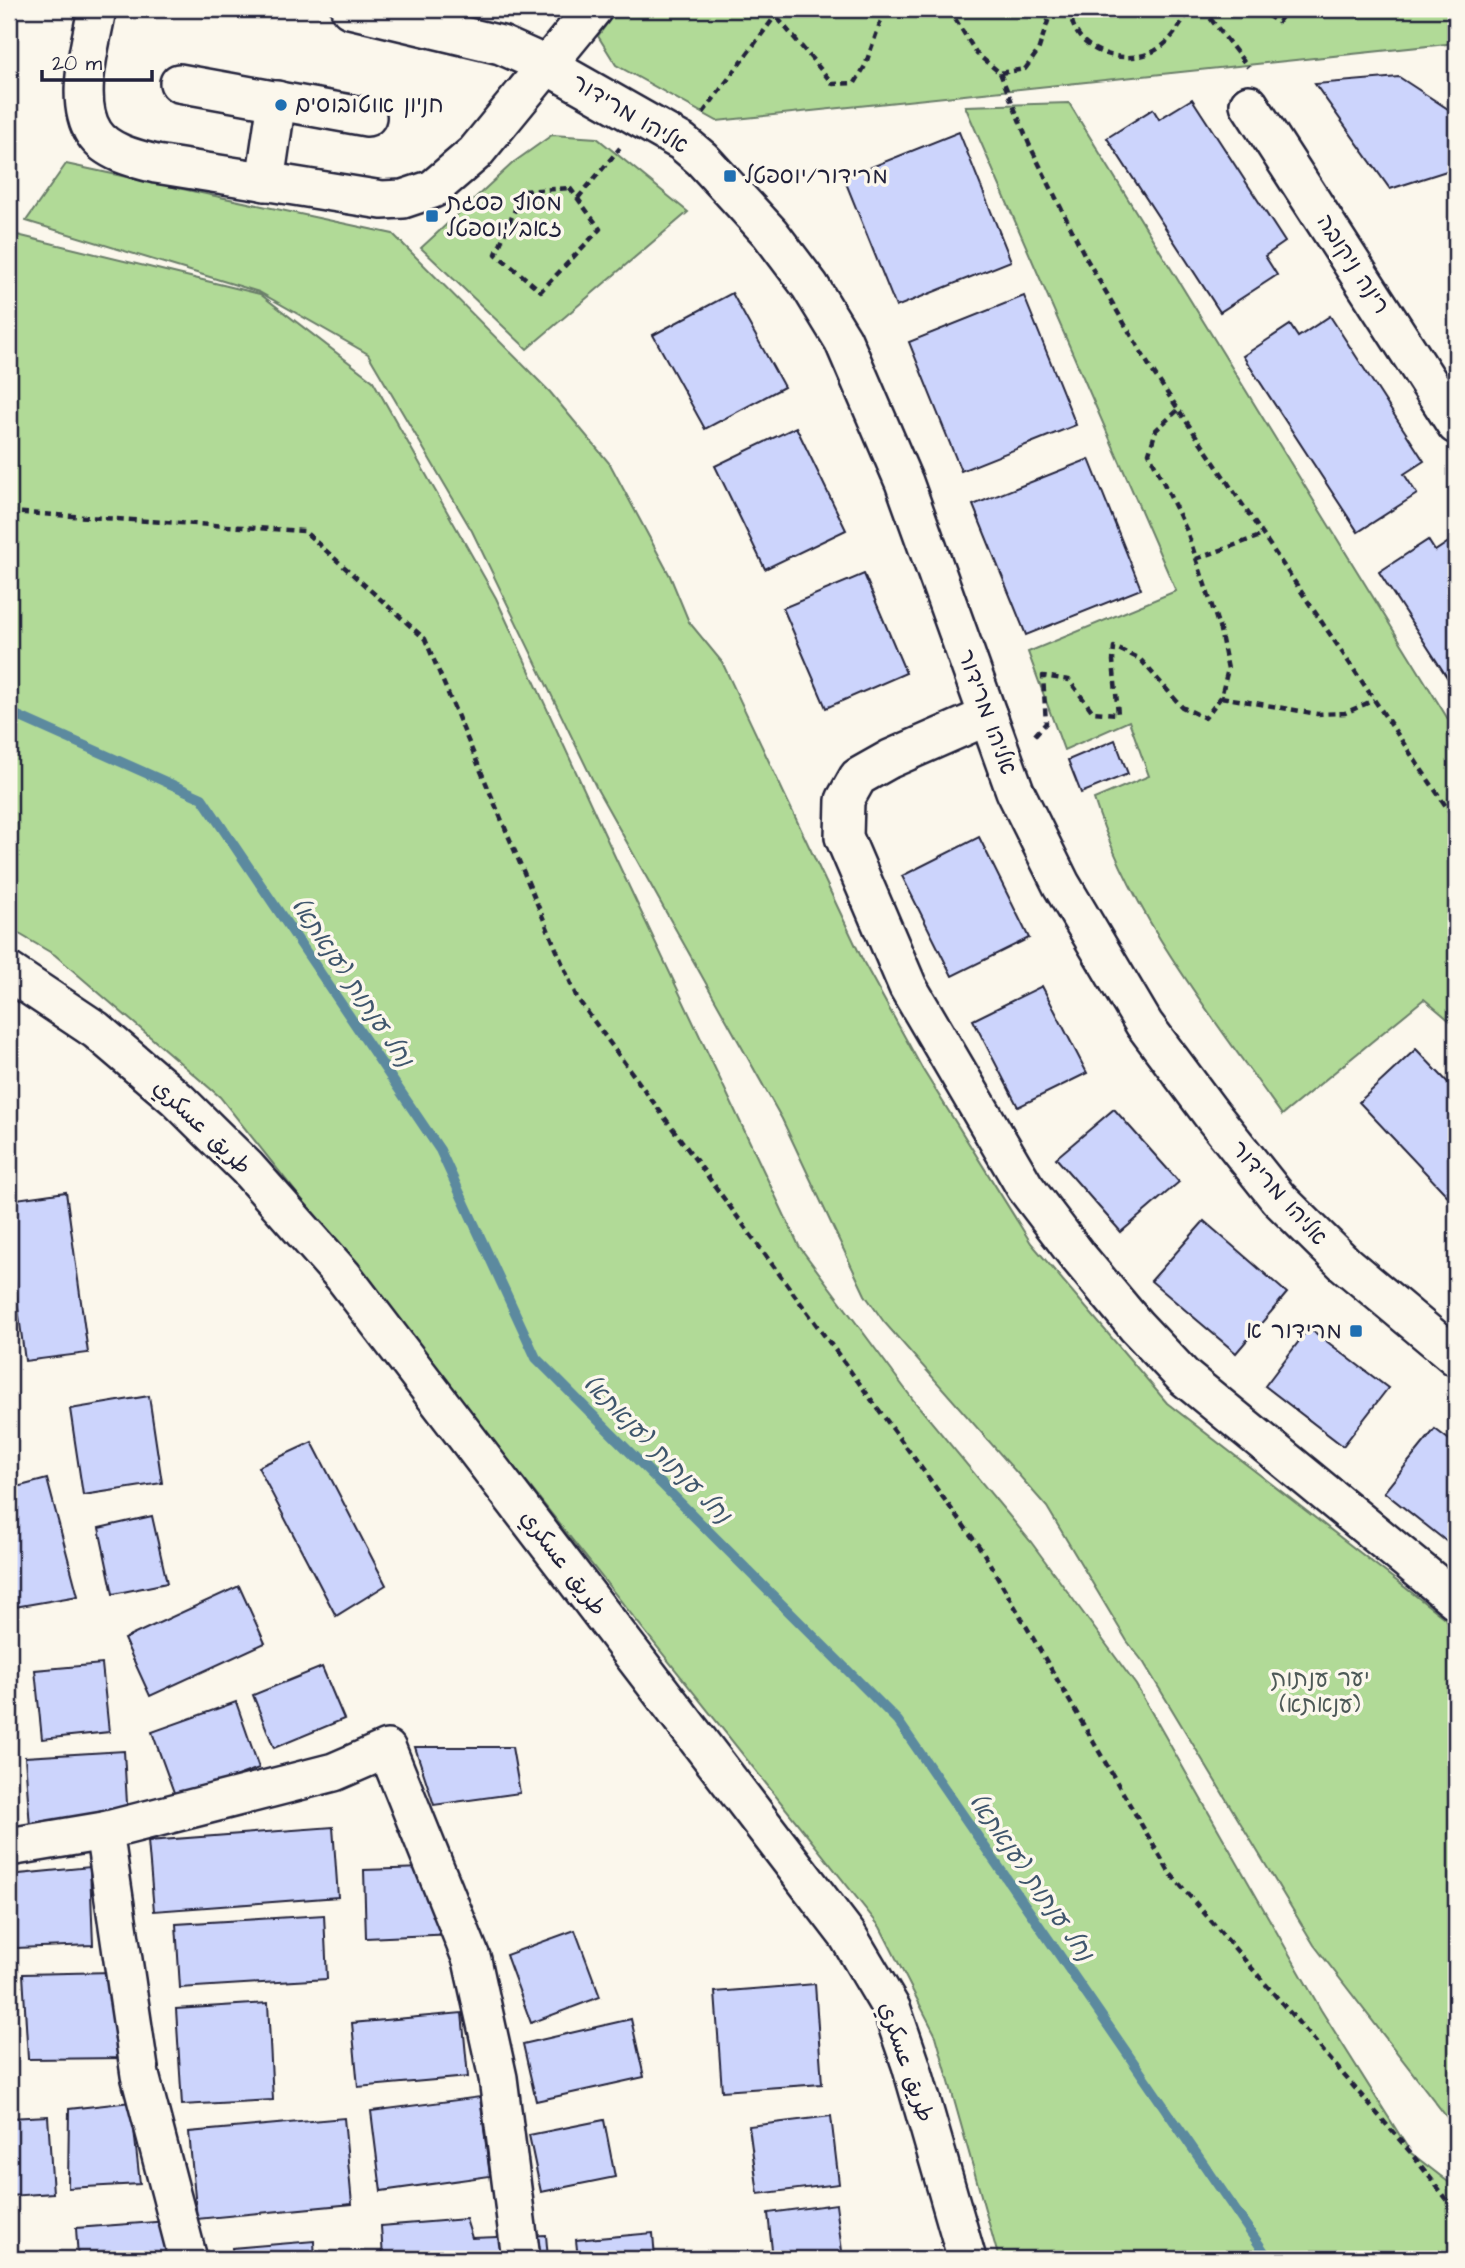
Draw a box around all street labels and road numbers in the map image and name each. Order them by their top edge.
street label: אליהו מרידור [566,67,694,161]
street label: רינה ניקובה [1309,208,1397,320]
street label: אליהו מרידור [950,645,1024,779]
street label: طريق عسكري [146,1072,258,1182]
street label: אליהו מרידור [1223,1134,1335,1252]
street label: طريق عسكري [512,1503,614,1623]
street label: طريق عسكري [870,1997,942,2127]

